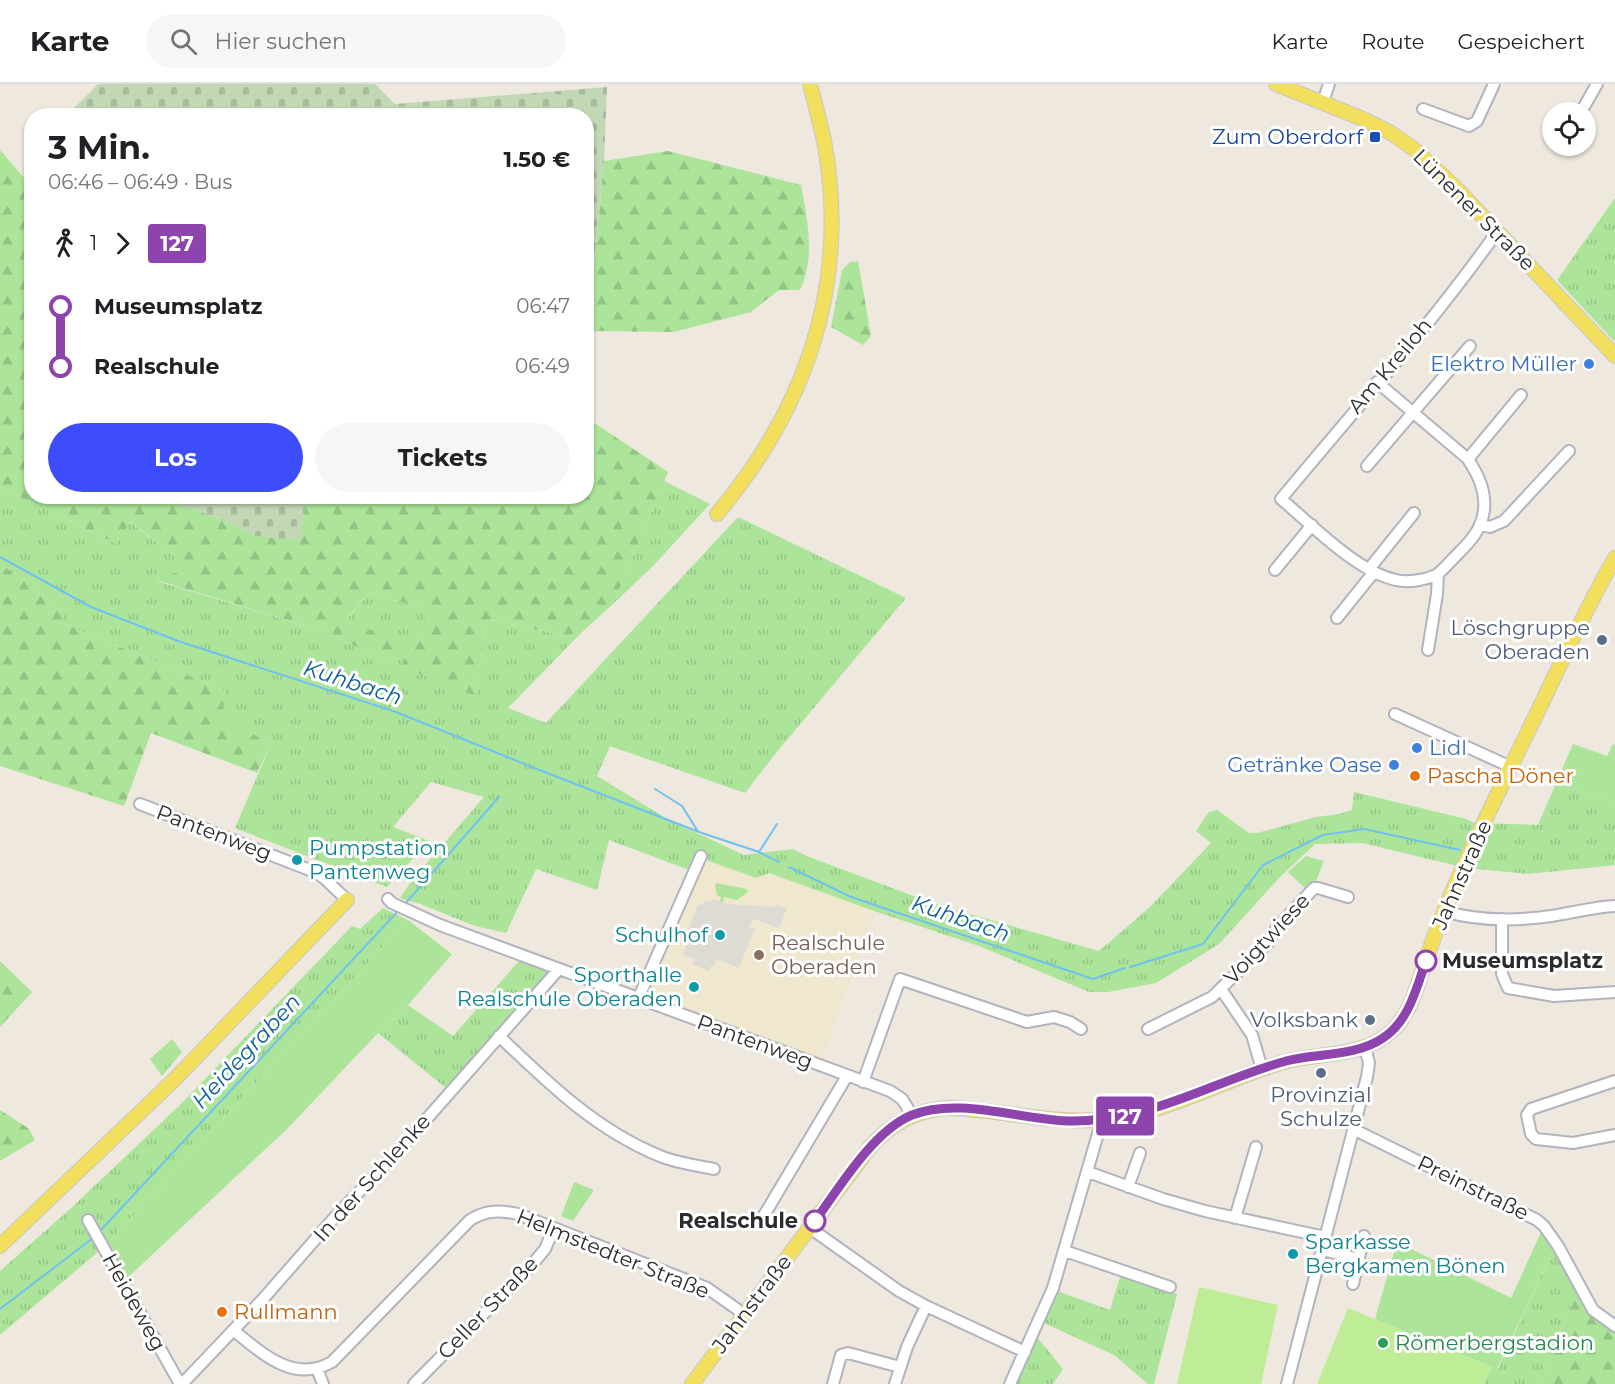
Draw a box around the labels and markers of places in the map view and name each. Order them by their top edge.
place label: Zum Oberdorf [1212,124,1364,149]
marker: Zum Oberdorf [1368,130,1382,144]
place label: Elektro Müller [1430,351,1577,376]
marker: Elektro Müller [1582,357,1596,371]
place label: Löschgruppe Oberaden [1450,615,1590,664]
marker: Löschgruppe Oberaden [1595,633,1609,647]
place label: Lidl [1429,735,1467,760]
marker: Lidl [1410,741,1424,755]
place label: Getränke Oase [1227,752,1382,777]
marker: Getränke Oase [1387,758,1401,772]
place label: Pascha Döner [1427,763,1574,788]
marker: Pascha Döner [1408,769,1422,783]
place label: Pumpstation Pantenweg [309,835,447,884]
marker: Pumpstation Pantenweg [290,853,304,867]
place label: Schulhof [615,922,709,947]
marker: Schulhof [713,928,727,942]
place label: Realschule Oberaden [771,930,885,979]
marker: Realschule Oberaden [752,948,766,962]
place label: Museumsplatz [1442,948,1603,973]
marker: Museumsplatz [1415,950,1437,972]
place label: Sporthalle Realschule Oberaden [457,962,682,1011]
marker: Sporthalle Realschule Oberaden [687,980,701,994]
place label: Volksbank [1250,1007,1358,1032]
marker: Volksbank [1363,1013,1377,1027]
marker: Provinzial Schulze [1314,1066,1328,1080]
place label: Provinzial Schulze [1270,1082,1372,1131]
place label: Realschule [678,1208,798,1233]
marker: Realschule [804,1210,826,1232]
place label: Sparkasse Bergkamen Bönen [1305,1229,1506,1278]
marker: Sparkasse Bergkamen Bönen [1286,1247,1300,1261]
place label: Rullmann [234,1299,338,1324]
marker: Rullmann [215,1305,229,1319]
place label: Römerbergstadion [1395,1330,1594,1355]
marker: Römerbergstadion [1376,1336,1390,1350]

